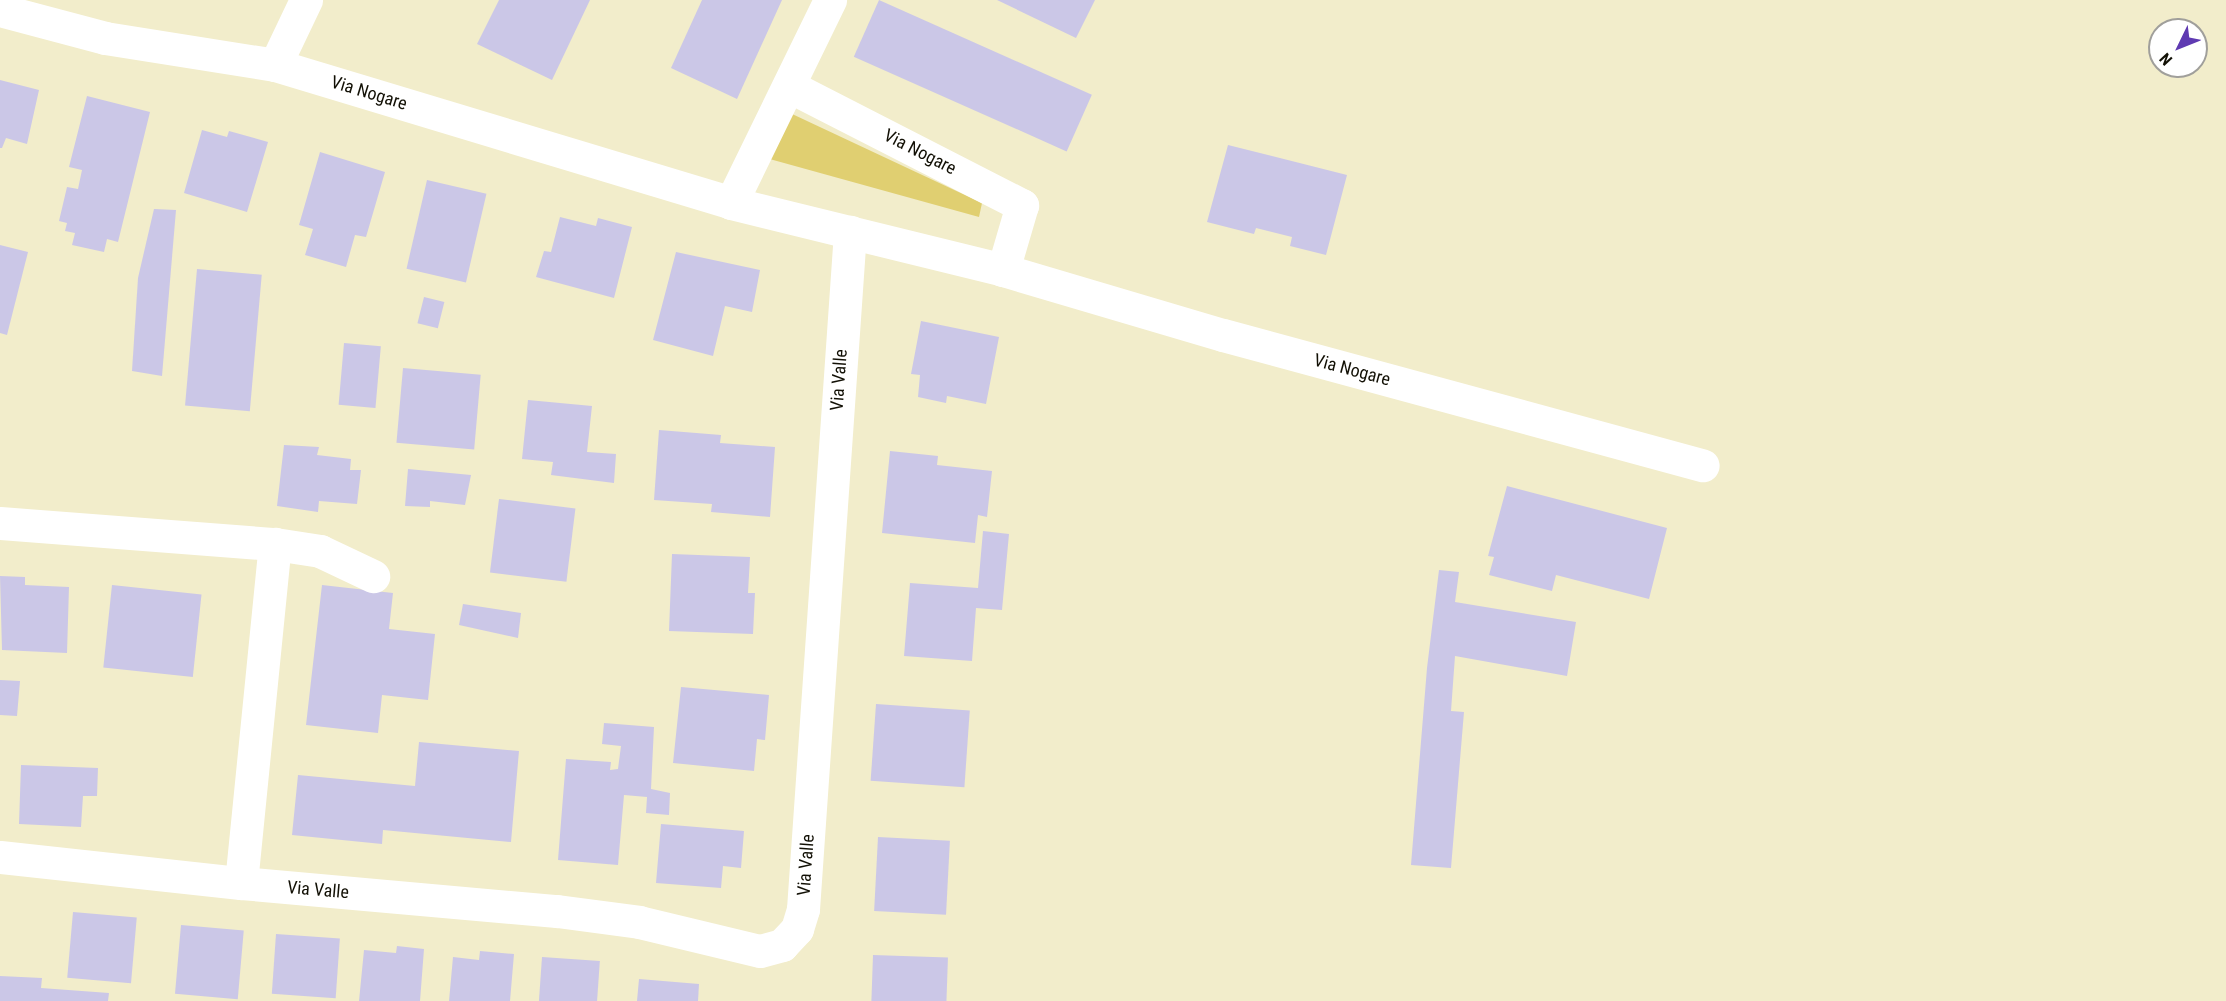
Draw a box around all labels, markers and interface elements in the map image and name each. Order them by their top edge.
north arrow [2148,18,2208,78]
text: N [2156,49,2176,69]
street label: Via Nogare [328,71,410,115]
street label: Via Nogare [880,125,960,179]
street label: Via Valle [826,348,852,412]
street label: Via Nogare [1311,349,1393,391]
street label: Via Valle [793,833,819,897]
street label: Via Valle [286,877,350,903]

